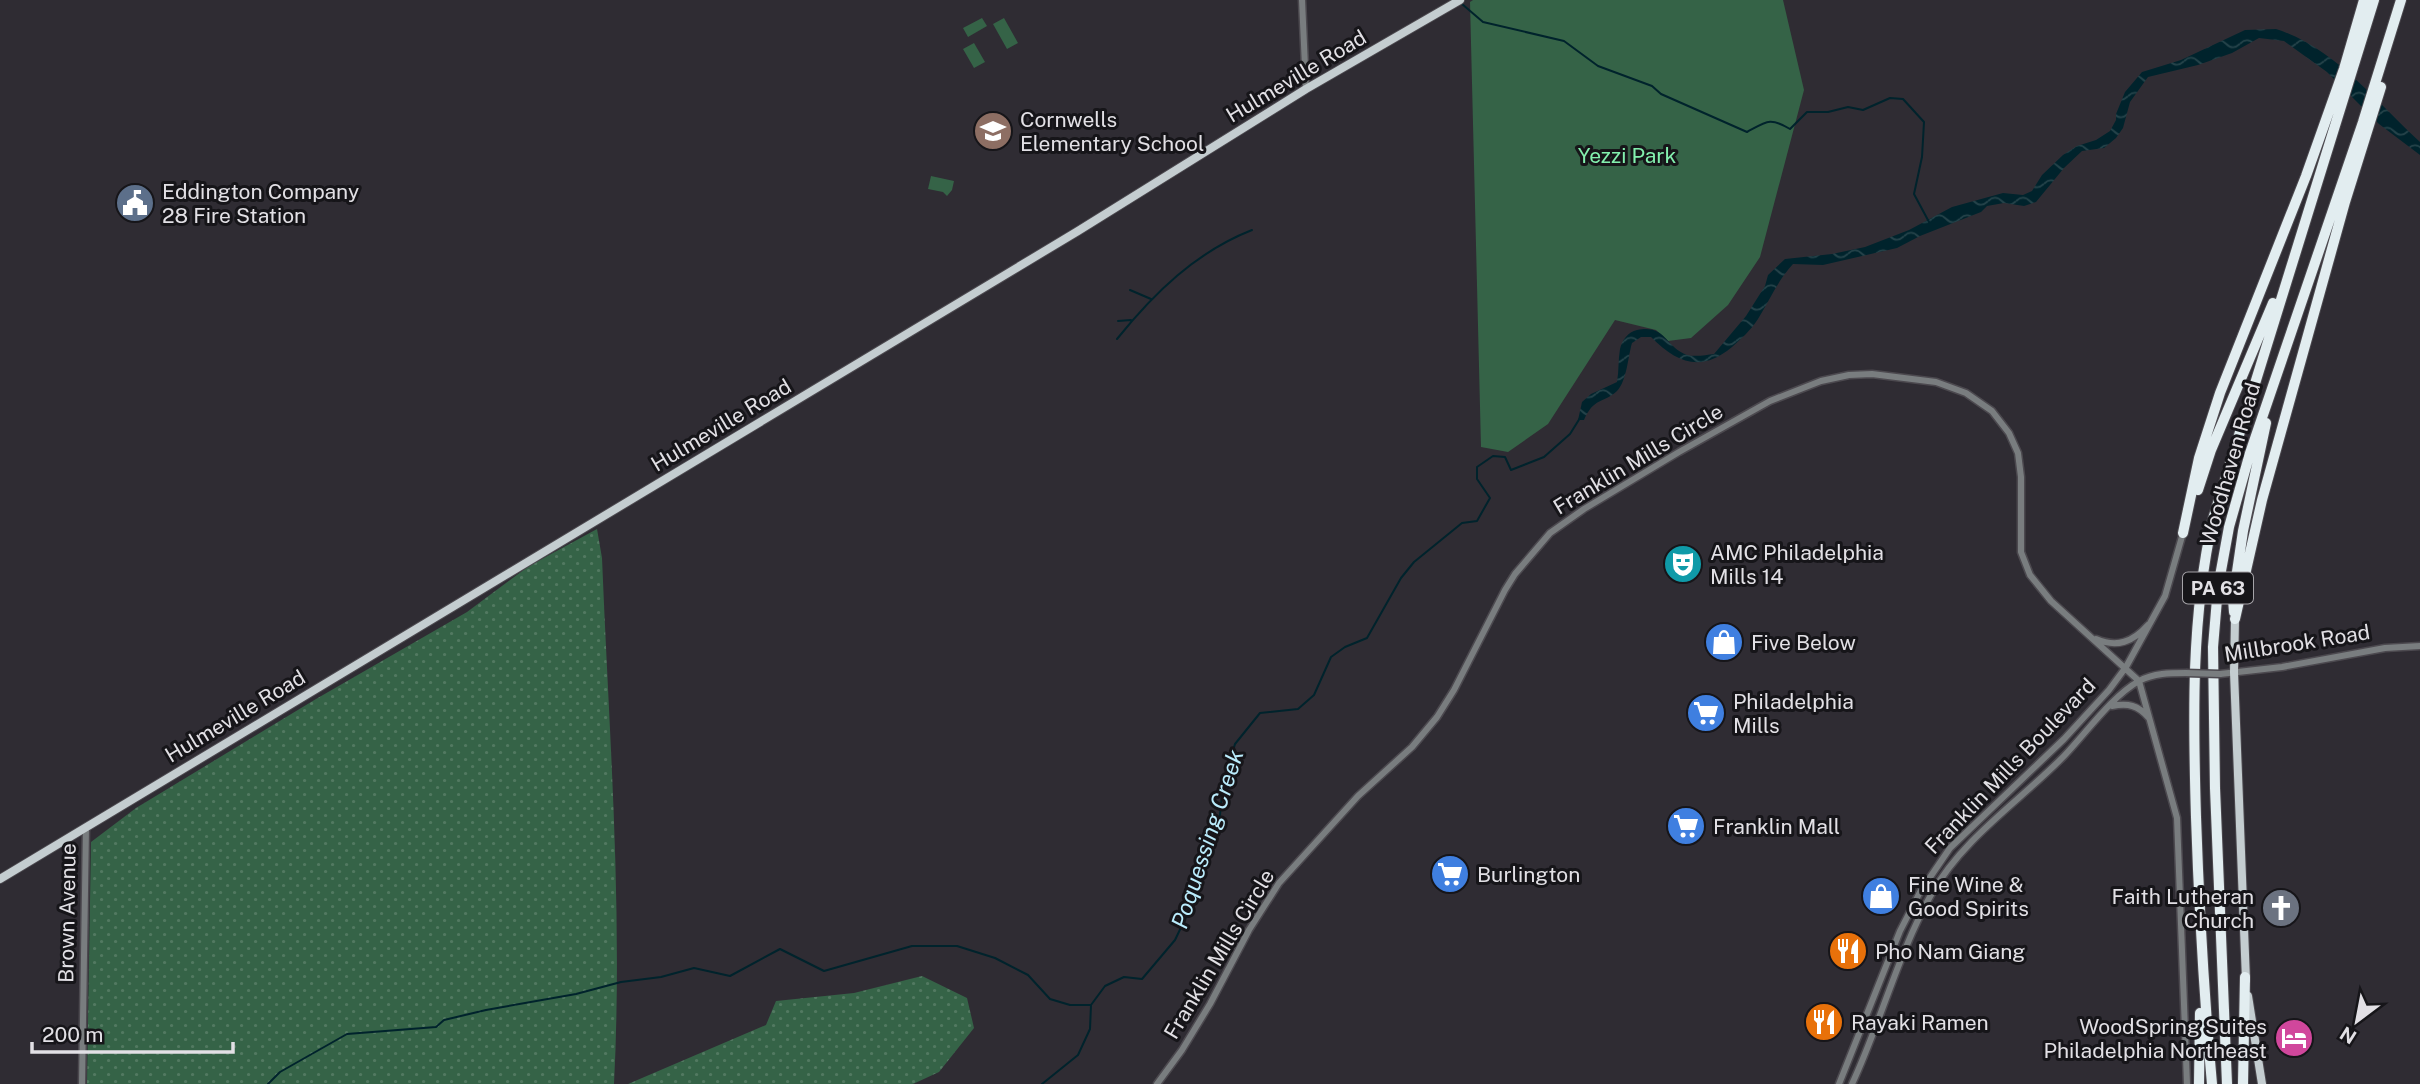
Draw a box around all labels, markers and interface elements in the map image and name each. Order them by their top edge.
street label: Hulmeville Road [1221,24,1371,128]
place label: Cornwells Elementary School [1020,107,1204,156]
school or university icon: Cornwells Elementary School [972,110,1014,152]
park label: Yezzi Park [1578,143,1676,168]
place label: Eddington Company 28 Fire Station [162,179,359,228]
public building icon: Eddington Company 28 Fire Station [114,182,156,224]
street label: Hulmeville Road [646,373,796,477]
street label: Woodhaven Road [2195,380,2265,548]
street label: Franklin Mills Circle [1549,399,1727,519]
place label: AMC Philadelphia Mills 14 [1710,540,1884,589]
theatre icon: AMC Philadelphia Mills 14 [1662,543,1704,585]
road number: PA 63 [2183,572,2253,604]
street label: Millbrook Road [2222,619,2372,667]
shop icon: Five Below [1703,621,1745,663]
place label: Five Below [1751,630,1856,655]
street label: Hulmeville Road [160,664,310,768]
street label: Franklin Mills Boulevard [1919,673,2101,859]
place label: Philadelphia Mills [1733,689,1854,738]
supermarket icon: Philadelphia Mills [1685,692,1727,734]
water label: Poquessing Creek [1165,746,1249,932]
supermarket icon: Franklin Mall [1665,805,1707,847]
place label: Franklin Mall [1713,814,1840,839]
street label: Brown Avenue [53,843,81,983]
supermarket icon: Burlington [1429,853,1471,895]
place label: Burlington [1477,862,1580,887]
street label: Franklin Mills Circle [1159,865,1279,1043]
place label: Fine Wine & Good Spirits [1908,872,2029,921]
shop icon: Fine Wine & Good Spirits [1860,875,1902,917]
place label: Faith Lutheran Church [2111,884,2254,933]
church icon: Faith Lutheran Church [2260,887,2302,929]
restaurant icon: Pho Nam Giang [1827,930,1869,972]
place label: Pho Nam Giang [1875,939,2025,964]
north arrow [2322,986,2392,1056]
restaurant icon: Rayaki Ramen [1803,1001,1845,1043]
scale bar [32,1010,233,1054]
place label: Rayaki Ramen [1851,1010,1989,1035]
place label: WoodSpring Suites Philadelphia Northeast [2044,1014,2267,1063]
hotel icon: WoodSpring Suites Philadelphia Northeast [2273,1017,2315,1059]
text: 200 m [42,1022,103,1047]
text: N [2336,1022,2360,1049]

